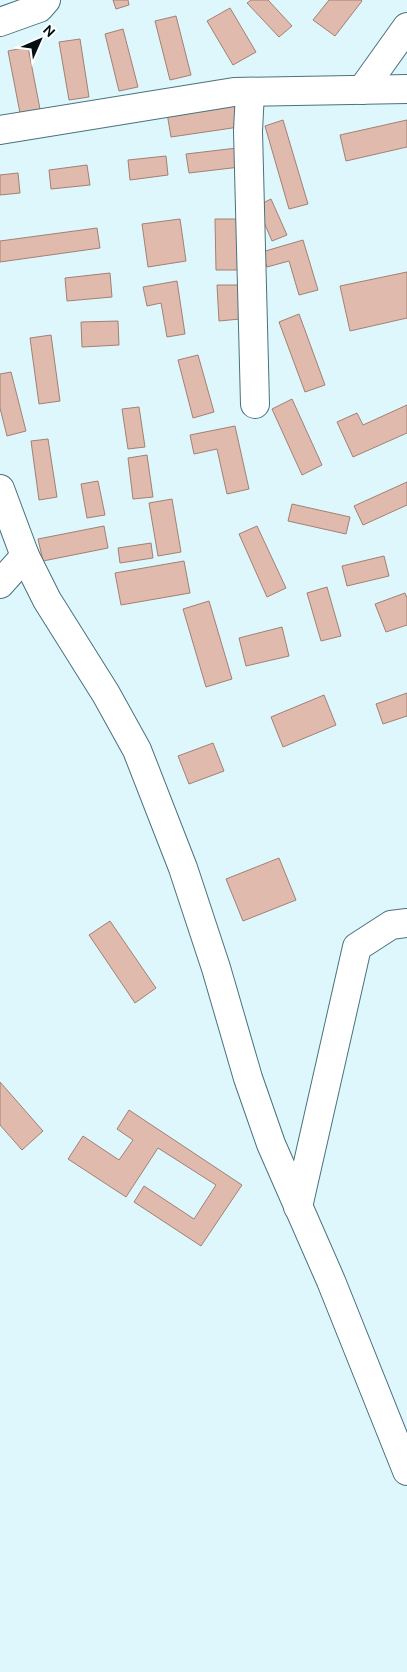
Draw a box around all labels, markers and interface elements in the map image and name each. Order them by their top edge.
north arrow [15,15,65,65]
text: N [40,21,59,40]

